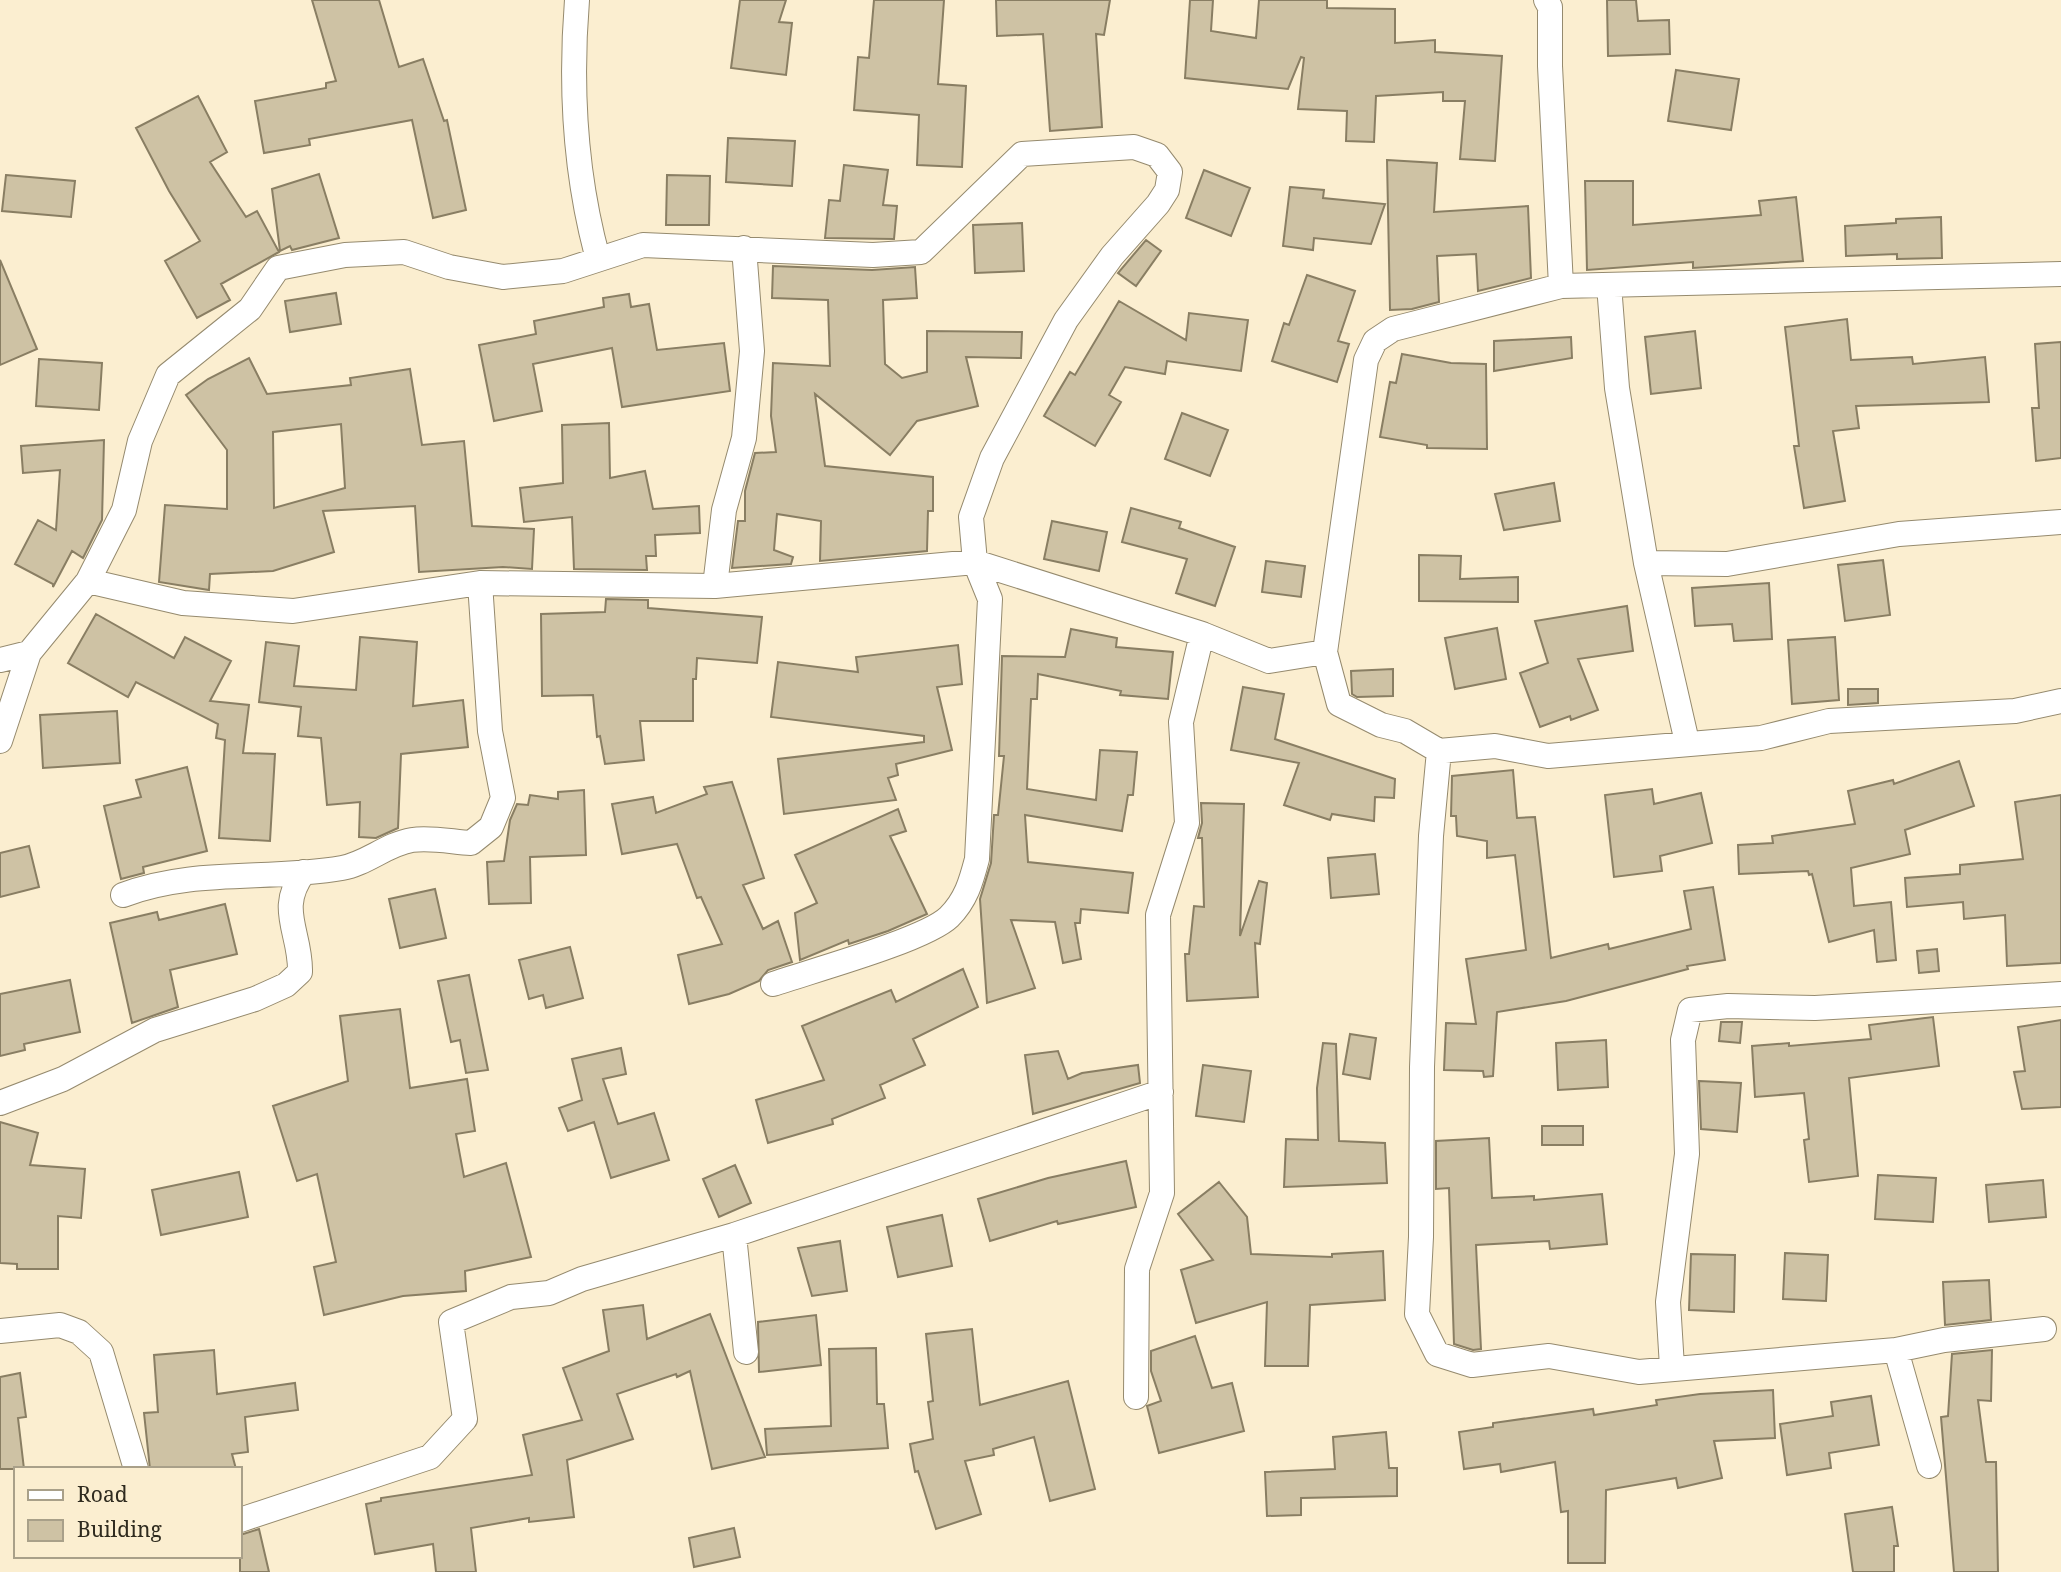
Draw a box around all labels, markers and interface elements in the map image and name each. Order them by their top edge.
legend [14,1467,242,1558]
text: Road [77,1480,128,1508]
text: Building [77,1515,162,1543]

